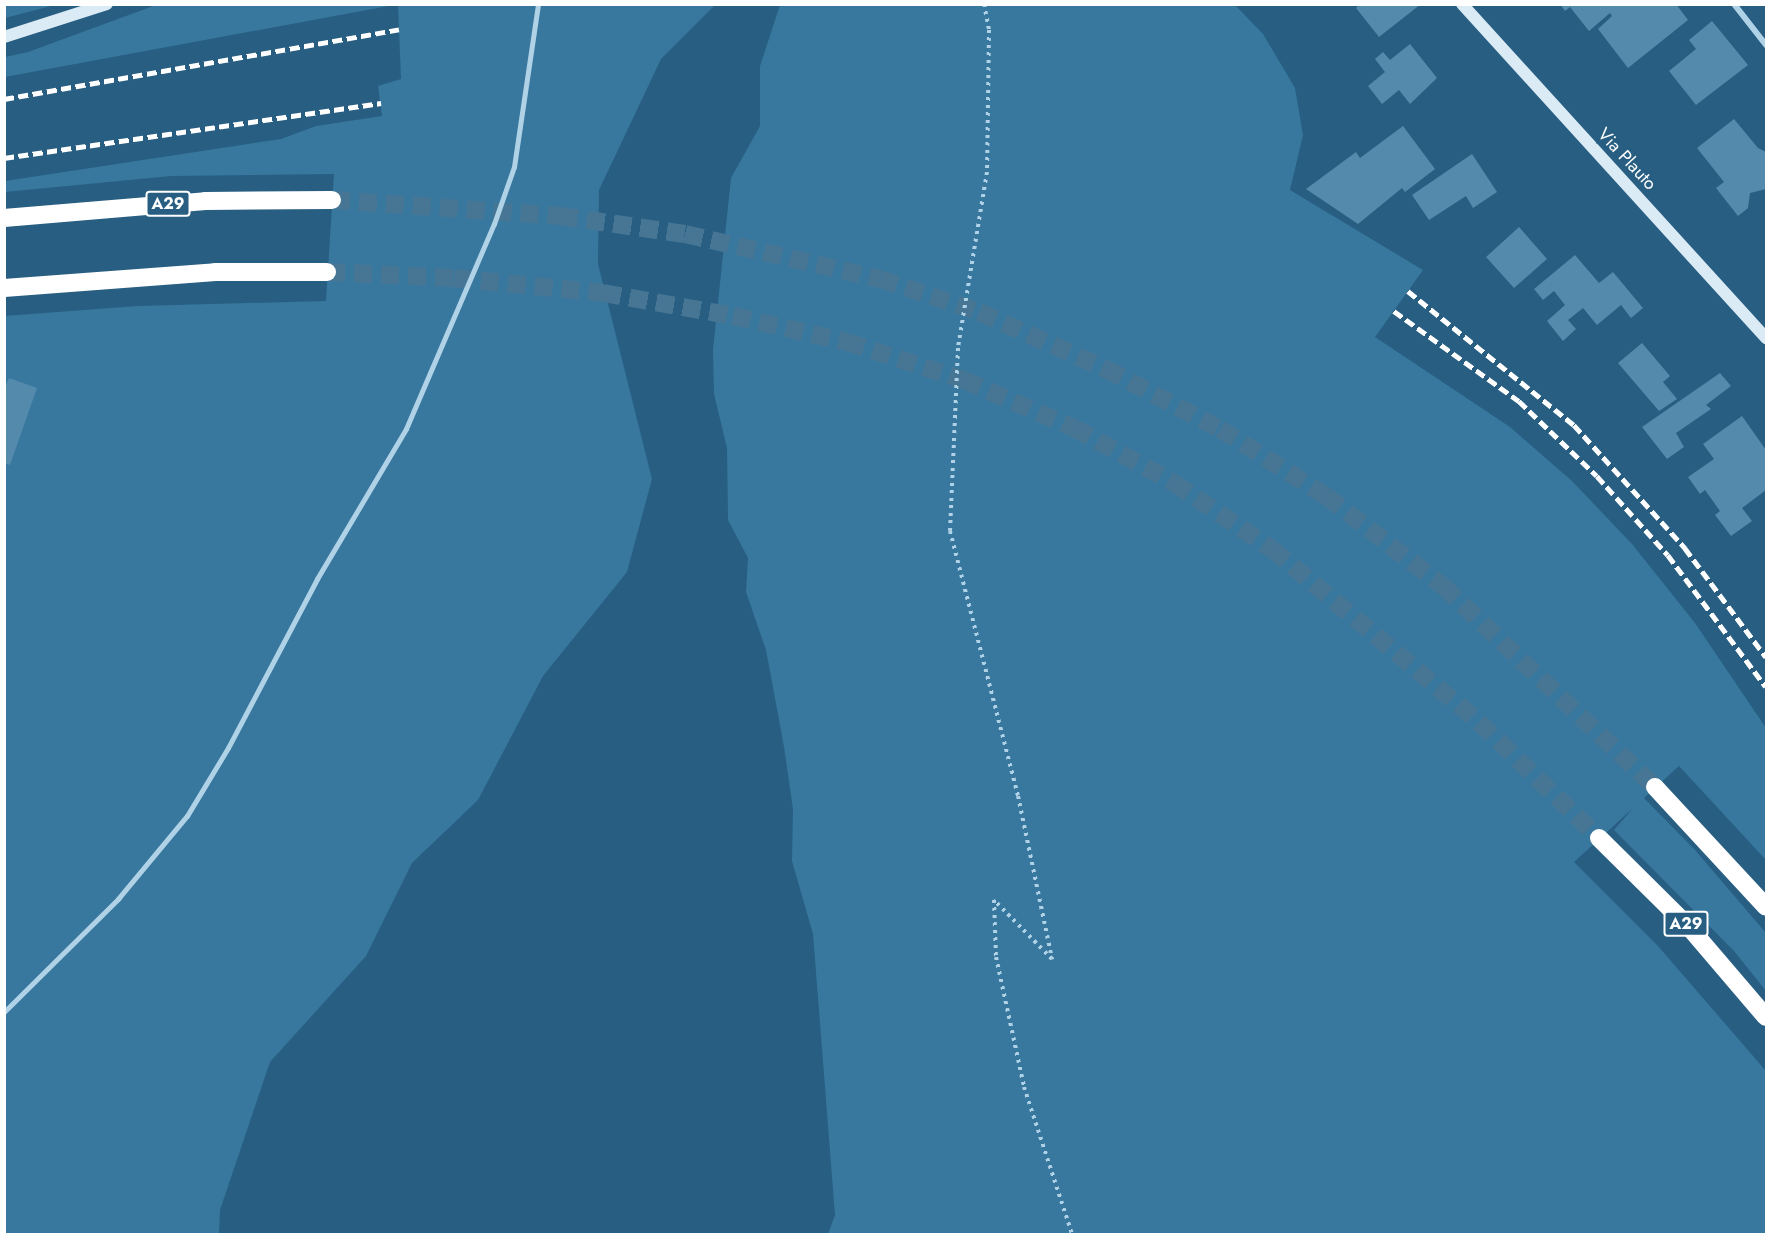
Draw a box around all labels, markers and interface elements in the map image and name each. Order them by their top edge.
street label: Via Plauto [1593,124,1661,194]
road number: A29 [146,191,190,217]
road number: A29 [1664,911,1708,937]

